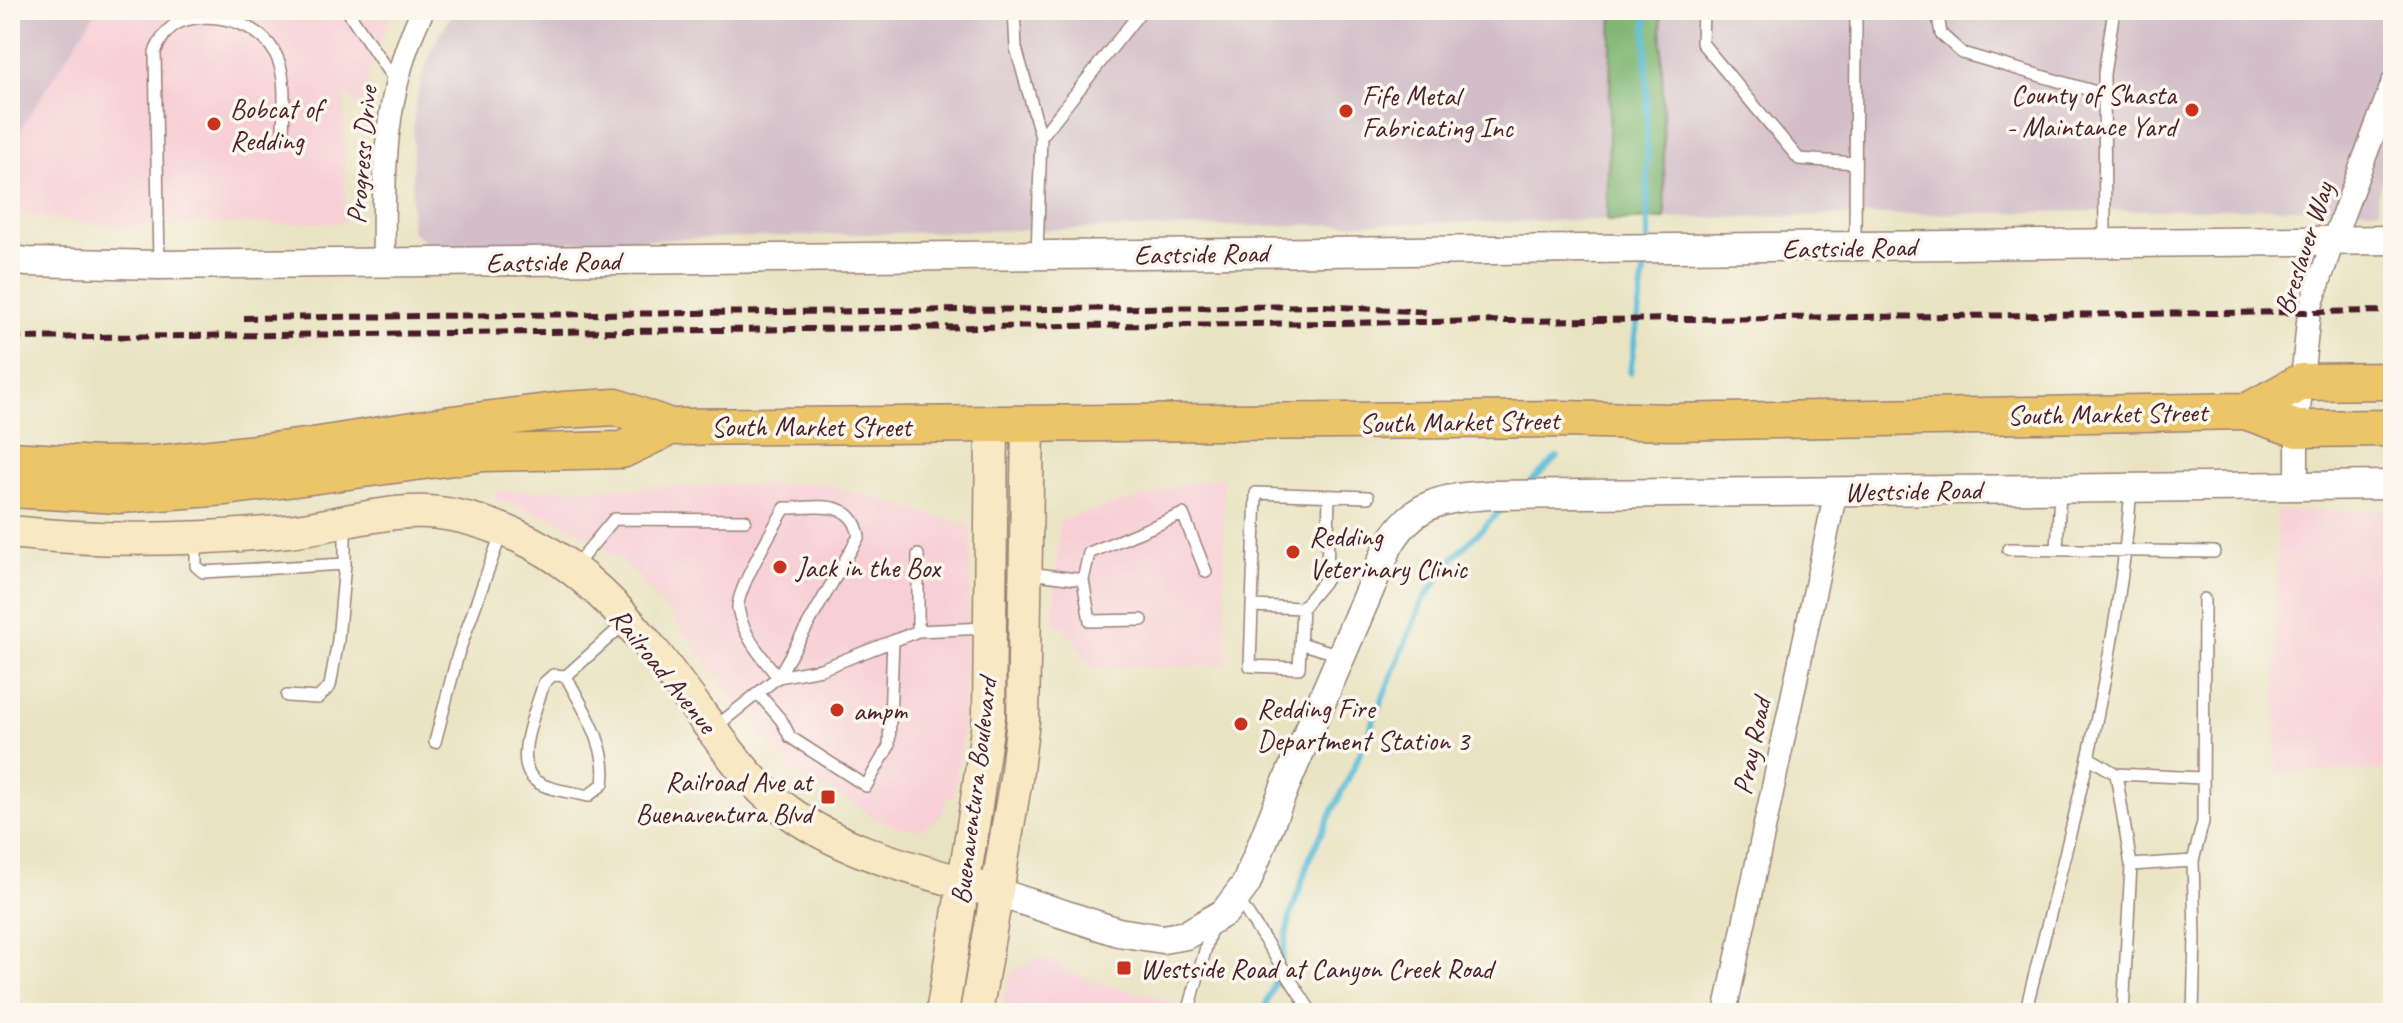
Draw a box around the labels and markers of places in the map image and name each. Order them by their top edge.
place label: County of Shasta - Maintance Yard [2006,77,2180,144]
place label: Fife Metal Fabricating Inc [1362,78,1514,145]
place label: Bobcat of Redding [230,91,328,158]
marker: County of Shasta - Maintance Yard [2183,101,2201,119]
marker: Fife Metal Fabricating Inc [1337,102,1355,120]
marker: Bobcat of Redding [205,115,223,133]
place label: Redding Veterinary Clinic [1309,519,1468,586]
marker: Redding Veterinary Clinic [1284,543,1302,561]
place label: Jack in the Box [794,550,942,585]
marker: Jack in the Box [771,558,789,576]
place label: Redding Fire Department Station 3 [1257,691,1472,758]
place label: ampm [853,693,909,728]
marker: ampm [828,701,846,719]
marker: Redding Fire Department Station 3 [1232,715,1250,733]
place label: Railroad Ave at Buenaventura Blvd [635,764,816,831]
marker: Railroad Ave at Buenaventura Blvd [819,788,837,806]
place label: Westside Road at Canyon Creek Road [1140,951,1497,986]
marker: Westside Road at Canyon Creek Road [1115,959,1133,977]

